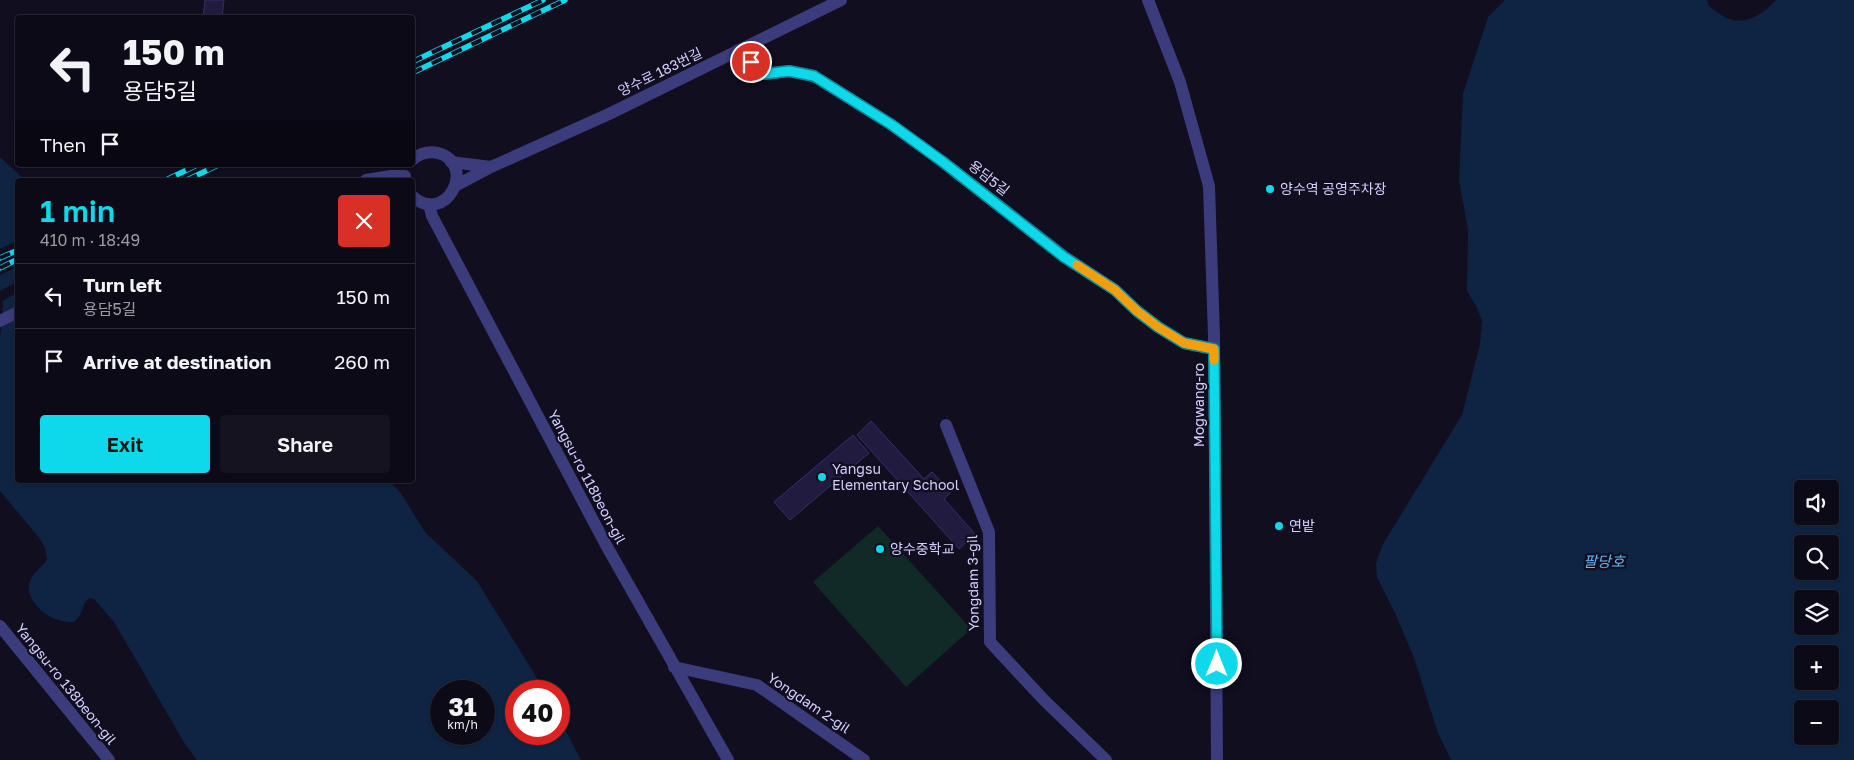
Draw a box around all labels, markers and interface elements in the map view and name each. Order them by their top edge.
text: 150 m [123,31,225,73]
icon: left [40,35,105,100]
pin [730,41,772,83]
street label: 양수로 183번길 [615,44,705,99]
icon: arrive [737,48,765,76]
text: 용담5길 [123,77,196,104]
icon: arrive [96,130,124,158]
text: Then [40,133,86,156]
street label: 용담5길 [966,157,1013,199]
place label: 양수역 공영주차장 [1280,180,1387,197]
marker: 양수역 공영주차장 [1264,183,1276,195]
text: 1 min [40,193,115,229]
button: close [338,195,390,247]
text: 410 m · 18:49 [40,230,140,250]
text: Turn left [83,273,162,296]
icon: left [40,282,68,310]
text: 150 m [336,285,390,308]
text: 용담5길 [83,299,136,319]
icon: arrive [40,347,68,375]
text: Arrive at destination [83,350,271,373]
text: 260 m [334,350,390,373]
street label: Mogwang-ro [1190,363,1207,447]
street label: Yangsu-ro 118beon-gil [545,407,630,547]
button: Exit [40,415,210,473]
button: Share [220,415,390,473]
place label: Yangsu Elementary School [832,460,959,493]
marker: Yangsu Elementary School [816,471,828,483]
map controls [1794,480,1839,745]
button: sound [1794,480,1839,525]
place label: 연밭 [1289,517,1315,534]
marker: 연밭 [1273,520,1285,532]
street label: Yongdam 3-gil [963,535,982,631]
button: search [1794,535,1839,580]
place label: 양수중학교 [890,540,955,557]
marker: 양수중학교 [874,543,886,555]
water label: 팔당호 [1583,552,1626,570]
button: layers [1794,590,1839,635]
street label: Yangsu-ro 138beon-gil [12,620,120,748]
position arrow [1190,637,1242,689]
button: + [1794,645,1839,690]
street label: Yongdam 2-gil [765,669,854,737]
speed limit sign: 40 [505,680,570,745]
text: 31 [448,691,477,722]
button: − [1794,700,1839,745]
text: km/h [447,717,478,732]

